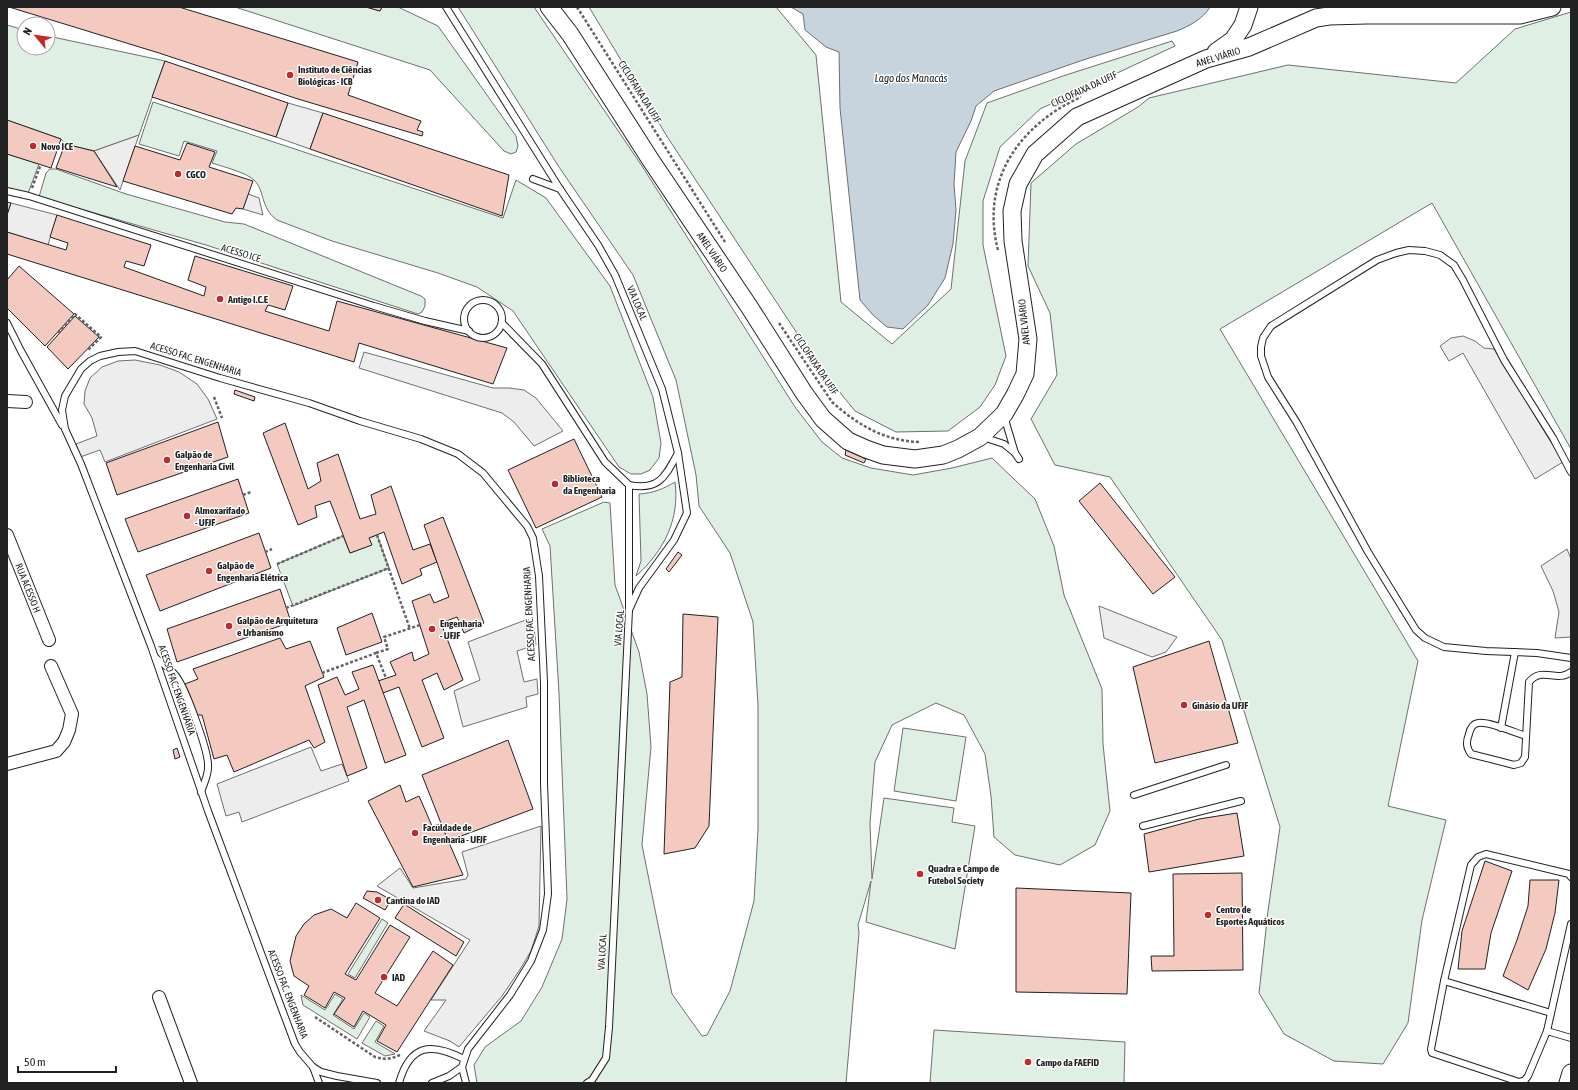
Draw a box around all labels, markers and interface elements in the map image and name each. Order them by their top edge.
north arrow [16,16,56,56]
text: N [20,25,34,37]
street label: ANEL VIÁRIO [1194,45,1242,69]
street label: CICLOFAIXA DA UFJF [616,59,664,125]
place label: Instituto de Ciências Biológicas - ICB [298,64,372,87]
street label: CICLOFAIXA DA UFJF [1049,69,1119,109]
marker: Instituto de Ciências Biológicas - ICB [285,70,295,80]
water label: Lago dos Manacás [875,72,948,84]
marker: Novo ICE [28,141,38,151]
place label: Novo ICE [41,141,74,152]
marker: CGCO [173,169,183,179]
place label: CGCO [186,169,206,180]
street label: ANEL VIÁRIO [695,230,730,274]
street label: ACESSO ICE [220,242,263,264]
street label: VIA LOCAL [625,284,649,322]
marker: Antigo I.C.E [215,294,225,304]
place label: Antigo I.C.E [227,294,269,305]
street label: ANEL VIÁRIO [1016,298,1032,345]
street label: CICLOFAIXA DA UFJF [791,331,841,397]
street label: ACESSO FAC. ENGENHARIA [149,340,243,378]
place label: Galpão de Engenharia Civil [175,449,235,472]
marker: Galpão de Engenharia Civil [162,455,172,465]
place label: Biblioteca da Engenharia [563,473,616,496]
marker: Biblioteca da Engenharia [550,479,560,489]
place label: Almoxarifado - UFJF [194,505,245,528]
marker: Almoxarifado - UFJF [182,511,192,521]
place label: Galpão de Engenharia Elétrica [217,560,289,583]
street label: RUA ACESSO H [13,562,43,614]
marker: Galpão de Engenharia Elétrica [204,566,214,576]
street label: ACESSO FAC. ENGENHARIA [521,566,537,661]
street label: VIA LOCAL [612,609,626,647]
place label: Galpão de Arquitetura e Urbanismo [237,615,318,638]
place label: Engenharia - UFJF [440,618,482,641]
marker: Galpão de Arquitetura e Urbanismo [224,621,234,631]
marker: Engenharia - UFJF [427,624,437,634]
street label: ACESSO FAC. ENGENHARIA [156,644,198,737]
marker: Ginásio da UFJF [1179,700,1189,710]
place label: Ginásio da UFJF [1192,700,1248,711]
place label: Faculdade de Engenharia - UFJF [423,822,487,845]
marker: Faculdade de Engenharia - UFJF [410,828,420,838]
place label: Quadra e Campo de Futebol Society [928,863,1000,886]
marker: Quadra e Campo de Futebol Society [915,869,925,879]
marker: Cantina do IAD [373,895,383,905]
place label: Cantina do IAD [386,895,440,906]
place label: Centro de Esportes Aquáticos [1216,904,1285,927]
marker: Centro de Esportes Aquáticos [1203,910,1213,920]
street label: VIA LOCAL [596,933,608,971]
street label: ACESSO FAC. ENGENHARIA [266,948,310,1040]
marker: IAD [379,972,389,982]
place label: IAD [392,972,405,983]
scale bar [18,1048,116,1074]
text: 50 m [24,1055,46,1069]
marker: Campo da FAEFID [1023,1057,1033,1067]
place label: Campo da FAEFID [1036,1057,1099,1068]

